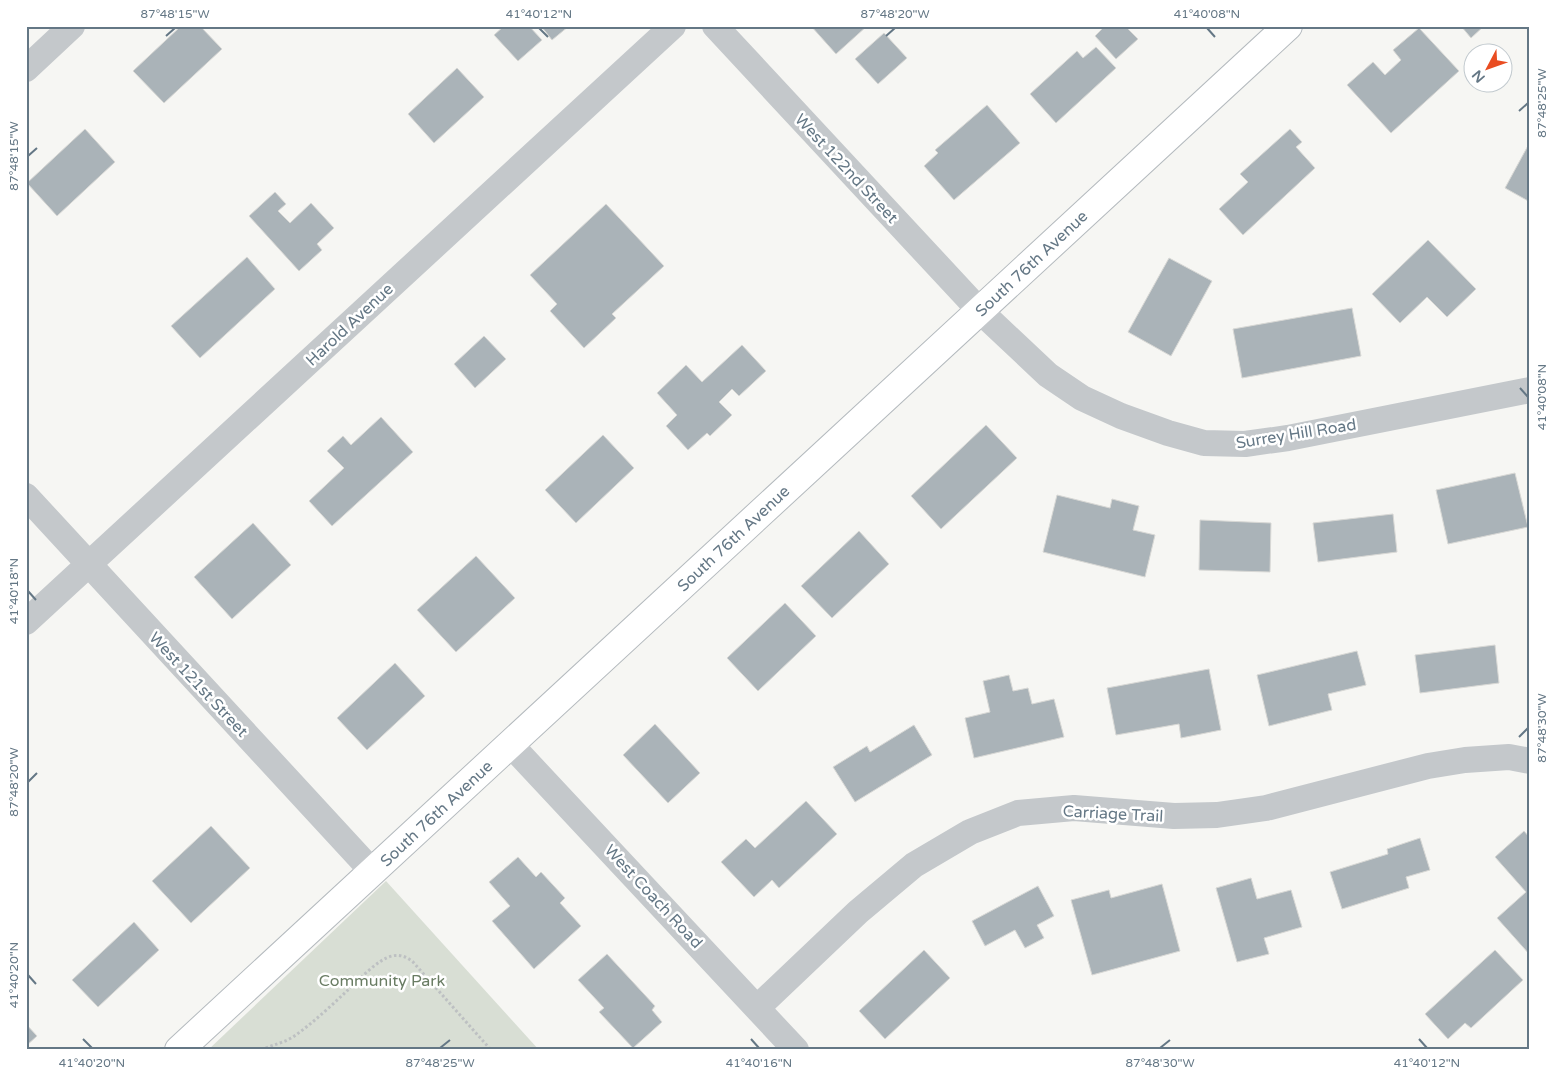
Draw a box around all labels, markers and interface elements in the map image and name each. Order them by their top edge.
text: 87°48'15"W [140,7,210,21]
text: 41°40'12"N [506,7,572,21]
text: 87°48'20"W [860,7,930,21]
text: 41°40'08"N [1174,7,1240,21]
north arrow [1464,42,1514,92]
text: N [1468,66,1489,86]
text: 87°48'25"W [1535,68,1549,138]
street label: West 122nd Street [790,110,902,228]
text: 87°48'15"W [7,121,21,191]
street label: South 76th Avenue [971,206,1092,321]
street label: Harold Avenue [302,279,398,370]
text: 41°40'08"N [1535,364,1549,430]
street label: Surrey Hill Road [1235,415,1358,453]
street label: South 76th Avenue [673,481,794,596]
text: 41°40'18"N [7,558,21,624]
street label: West 121st Street [145,628,252,741]
text: 87°48'30"W [1535,693,1549,763]
text: 87°48'20"W [7,747,21,817]
street label: South 76th Avenue [376,756,497,871]
street label: Carriage Trail [1062,801,1164,827]
street label: West Coach Road [600,841,706,953]
text: 41°40'20"N [7,942,21,1008]
park label: Community Park [319,971,445,991]
text: 41°40'20"N [59,1056,125,1070]
text: 87°48'25"W [405,1056,475,1070]
text: 41°40'16"N [726,1056,792,1070]
text: 87°48'30"W [1125,1056,1195,1070]
text: 41°40'12"N [1394,1056,1460,1070]

